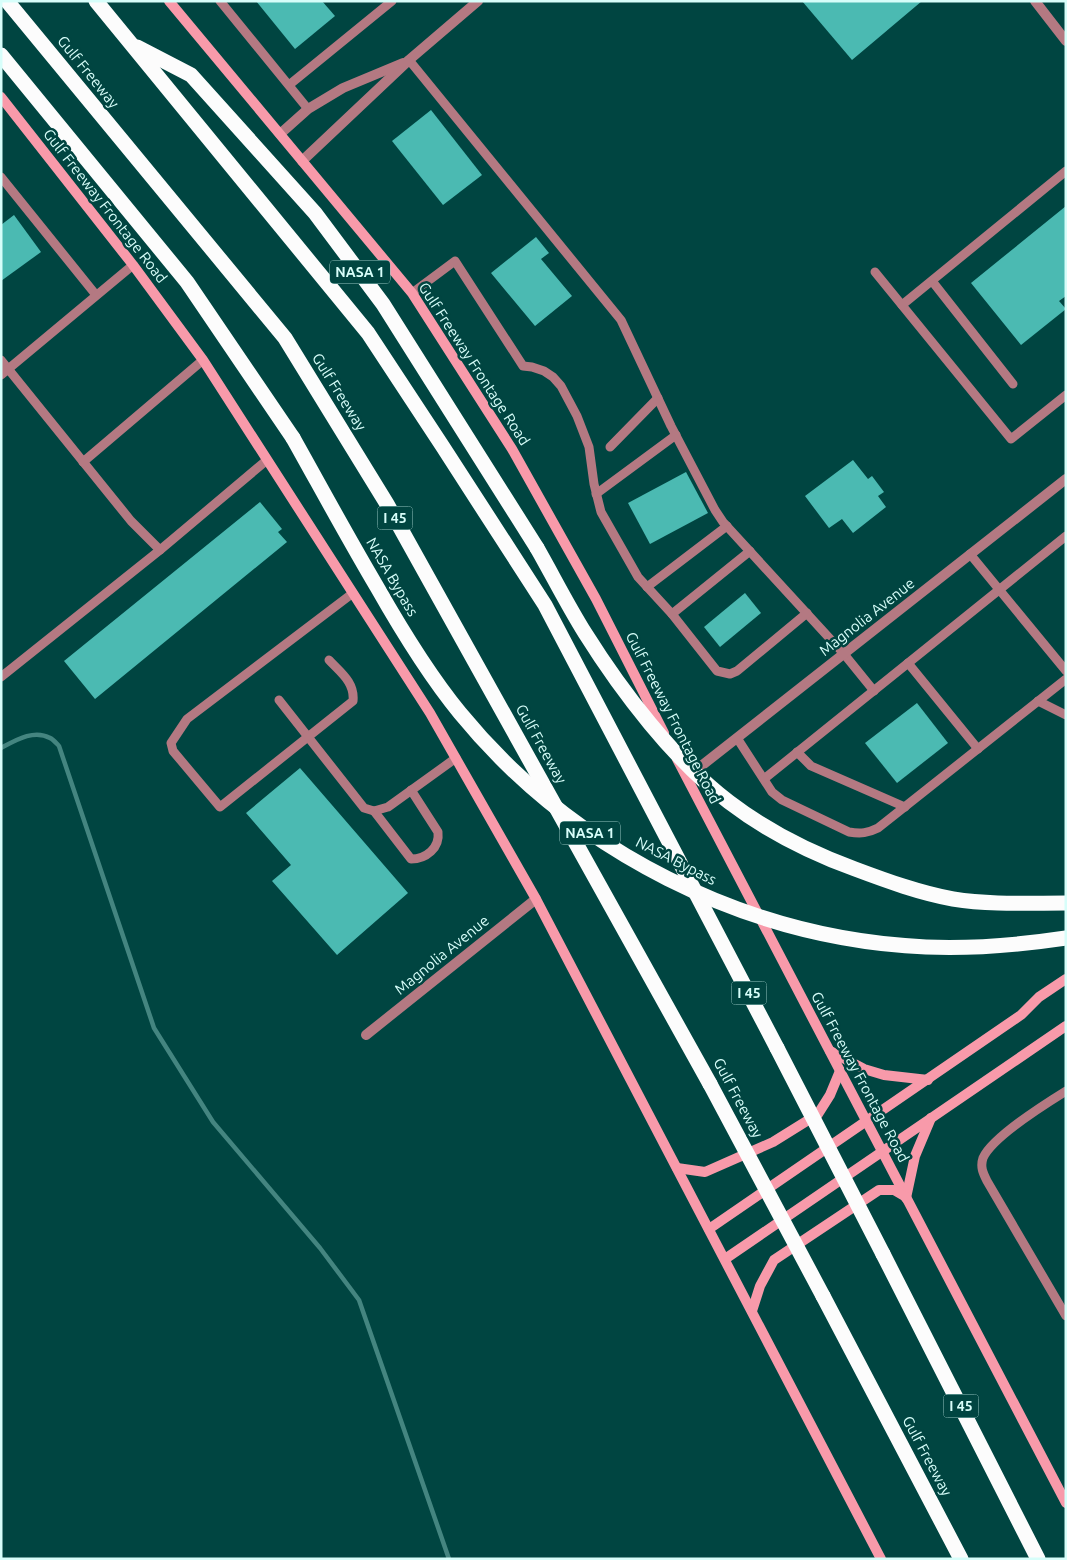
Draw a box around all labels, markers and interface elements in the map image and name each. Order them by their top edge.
street label: Gulf Freeway [54,32,123,111]
street label: Gulf Freeway Frontage Road [40,125,171,286]
road number: NASA 1 [330,260,390,284]
street label: Gulf Freeway Frontage Road [415,279,533,448]
street label: Gulf Freeway [309,350,370,434]
road number: I 45 [378,506,412,530]
street label: NASA Bypass [363,534,422,619]
street label: Magnolia Avenue [816,574,918,659]
street label: Gulf Freeway Frontage Road [623,629,724,807]
street label: Gulf Freeway [513,701,570,786]
road number: NASA 1 [560,821,620,844]
street label: NASA Bypass [633,833,719,888]
street label: Magnolia Avenue [391,912,492,998]
road number: I 45 [732,981,766,1004]
street label: Gulf Freeway Frontage Road [808,989,913,1165]
street label: Gulf Freeway [710,1055,767,1141]
road number: I 45 [944,1394,978,1418]
street label: Gulf Freeway [899,1413,956,1499]

